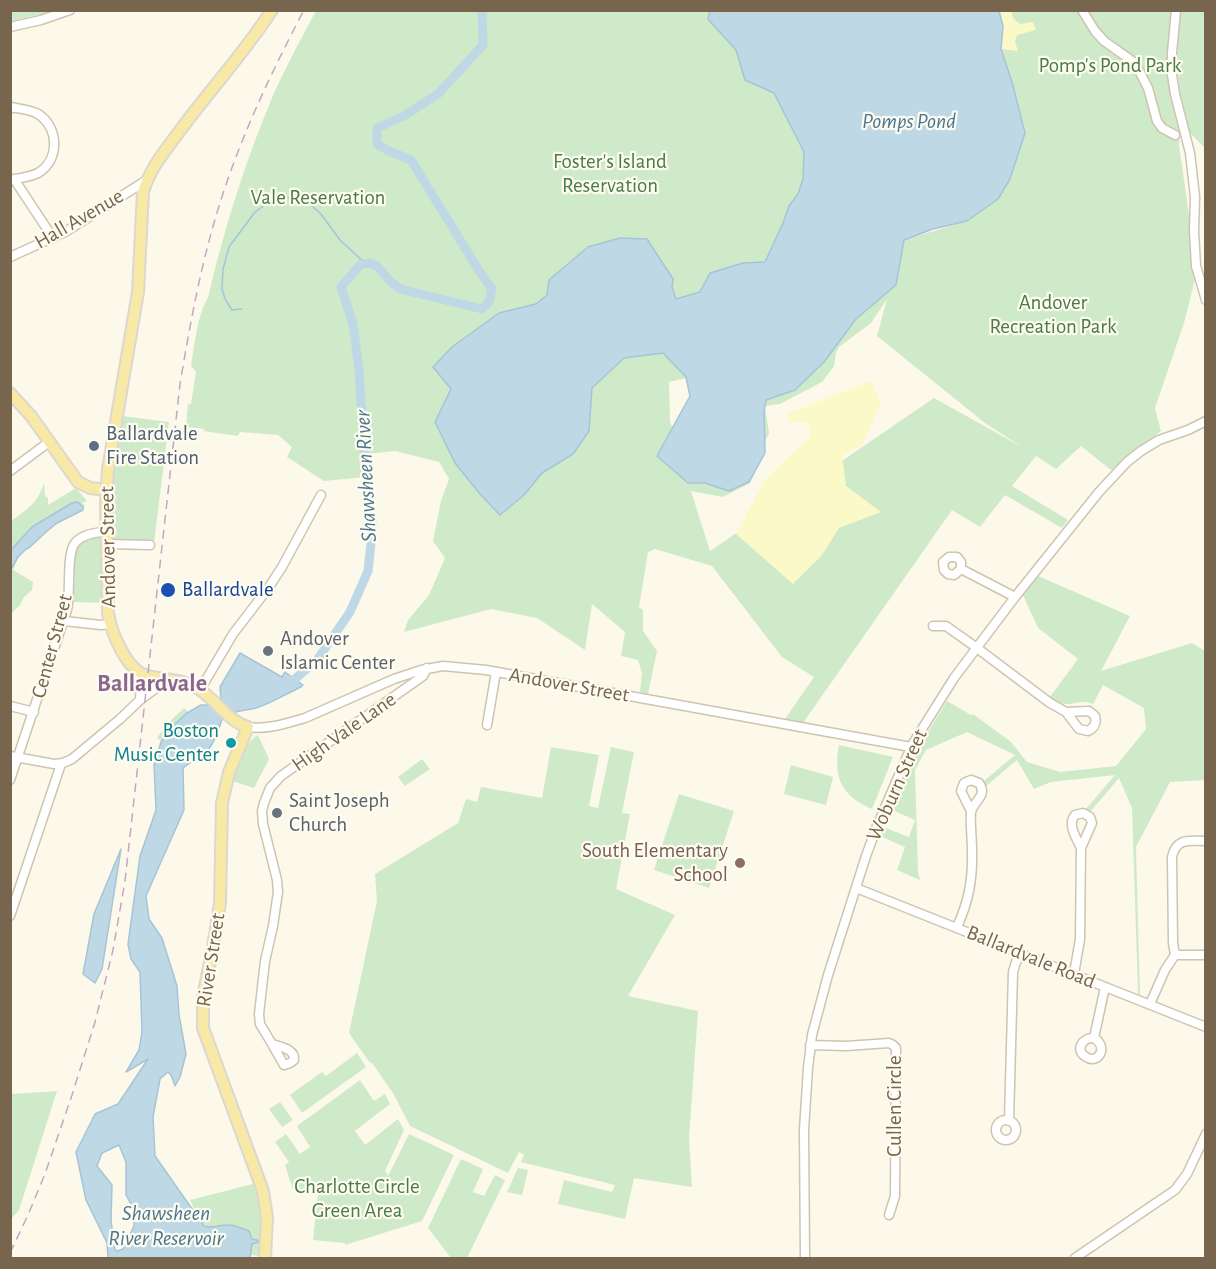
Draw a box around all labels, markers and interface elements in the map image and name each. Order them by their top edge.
park label: Pomp's Pond Park [1039,53,1181,79]
water label: Pomps Pond [862,108,956,134]
park label: Foster's Island Reservation [553,149,667,199]
street label: Hall Avenue [30,183,128,255]
park label: Vale Reservation [251,185,385,211]
park label: Andover Recreation Park [989,290,1117,340]
water label: Shawsheen River [349,409,383,543]
place label: Ballardvale Fire Station [106,421,199,471]
marker: Ballardvale Fire Station [87,439,101,453]
street label: Andover Street [94,486,122,608]
place label: Ballardvale [182,577,274,603]
marker: Ballardvale [159,581,177,599]
street label: Center Street [26,591,78,701]
place label: Andover Islamic Center [280,626,395,676]
marker: Andover Islamic Center [261,644,275,658]
street label: Andover Street [507,662,631,708]
district label: Ballardvale [97,670,207,698]
street label: High Vale Lane [287,687,401,777]
place label: Boston Music Center [114,718,219,768]
street label: Woburn Street [861,725,933,845]
marker: Boston Music Center [224,736,238,750]
place label: Saint Joseph Church [289,788,390,838]
marker: Saint Joseph Church [270,806,284,820]
place label: South Elementary School [582,838,728,888]
marker: South Elementary School [733,856,747,870]
street label: River Street [191,911,231,1009]
street label: Ballardvale Road [963,920,1099,994]
street label: Cullen Circle [882,1055,908,1157]
park label: Charlotte Circle Green Area [294,1174,420,1224]
water label: Shawsheen River Reservoir [108,1200,224,1252]

